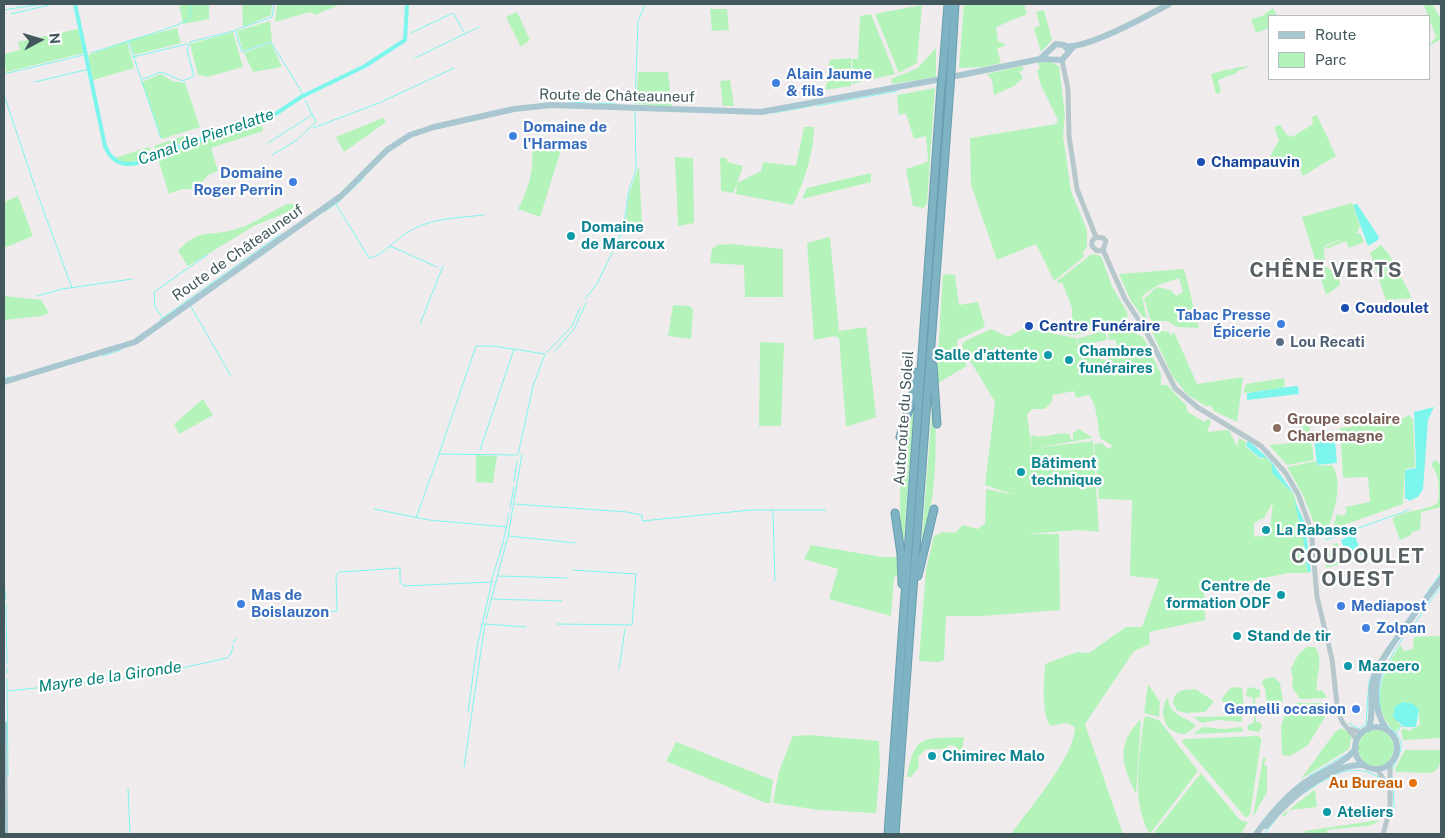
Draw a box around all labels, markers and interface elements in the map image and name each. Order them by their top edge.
north arrow [15,15,65,65]
legend [1268,15,1430,80]
text: Route [1315,26,1356,43]
text: N [46,32,63,45]
text: Parc [1315,51,1347,68]
place label: Alain Jaume & fils [786,65,872,100]
marker: Alain Jaume & fils [770,77,782,89]
street label: Route de Châteauneuf [539,86,695,106]
water label: Canal de Pierrelatte [135,105,277,169]
place label: Domaine de l'Harmas [523,118,607,153]
marker: Domaine de l'Harmas [507,130,519,142]
place label: Champauvin [1211,153,1300,171]
marker: Champauvin [1195,156,1207,168]
place label: Domaine Roger Perrin [193,164,283,199]
marker: Domaine Roger Perrin [287,176,299,188]
street label: Route de Châteauneuf [169,201,307,305]
place label: Domaine de Marcoux [581,218,665,253]
marker: Domaine de Marcoux [565,230,577,242]
district label: CHÊNE VERTS [1248,259,1404,283]
place label: Coudoulet [1355,299,1429,317]
marker: Coudoulet [1339,302,1351,314]
place label: Tabac Presse Épicerie [1176,306,1271,341]
place label: Centre Funéraire [1039,317,1160,335]
marker: Tabac Presse Épicerie [1275,318,1287,330]
marker: Centre Funéraire [1023,320,1035,332]
place label: Lou Recati [1290,333,1365,351]
marker: Lou Recati [1274,336,1286,348]
place label: Chambres funéraires [1079,342,1153,377]
place label: Salle d'attente [934,346,1038,364]
marker: Salle d'attente [1042,349,1054,361]
street label: Autoroute du Soleil [890,350,918,486]
marker: Chambres funéraires [1063,354,1075,366]
place label: Groupe scolaire Charlemagne [1287,410,1400,445]
marker: Groupe scolaire Charlemagne [1271,422,1283,434]
place label: Bâtiment technique [1031,454,1102,489]
marker: Bâtiment technique [1015,466,1027,478]
place label: La Rabasse [1276,521,1357,539]
marker: La Rabasse [1260,524,1272,536]
district label: COUDOULET OUEST [1290,545,1426,592]
place label: Centre de formation ODF [1166,577,1271,612]
place label: Mas de Boislauzon [251,586,329,621]
marker: Centre de formation ODF [1275,589,1287,601]
place label: Mediapost [1351,597,1427,615]
marker: Mas de Boislauzon [235,598,247,610]
marker: Mediapost [1335,600,1347,612]
place label: Zolpan [1376,619,1426,637]
marker: Zolpan [1360,622,1372,634]
place label: Stand de tir [1247,627,1331,645]
marker: Stand de tir [1231,630,1243,642]
water label: Mayre de la Gironde [37,657,183,697]
place label: Mazoero [1358,657,1420,675]
marker: Mazoero [1342,660,1354,672]
place label: Gemelli occasion [1224,700,1346,718]
marker: Gemelli occasion [1350,703,1362,715]
place label: Chimirec Malo [942,747,1045,765]
marker: Chimirec Malo [926,750,938,762]
place label: Au Bureau [1329,774,1403,792]
marker: Au Bureau [1407,777,1419,789]
place label: Ateliers [1337,803,1393,821]
marker: Ateliers [1321,806,1333,818]

